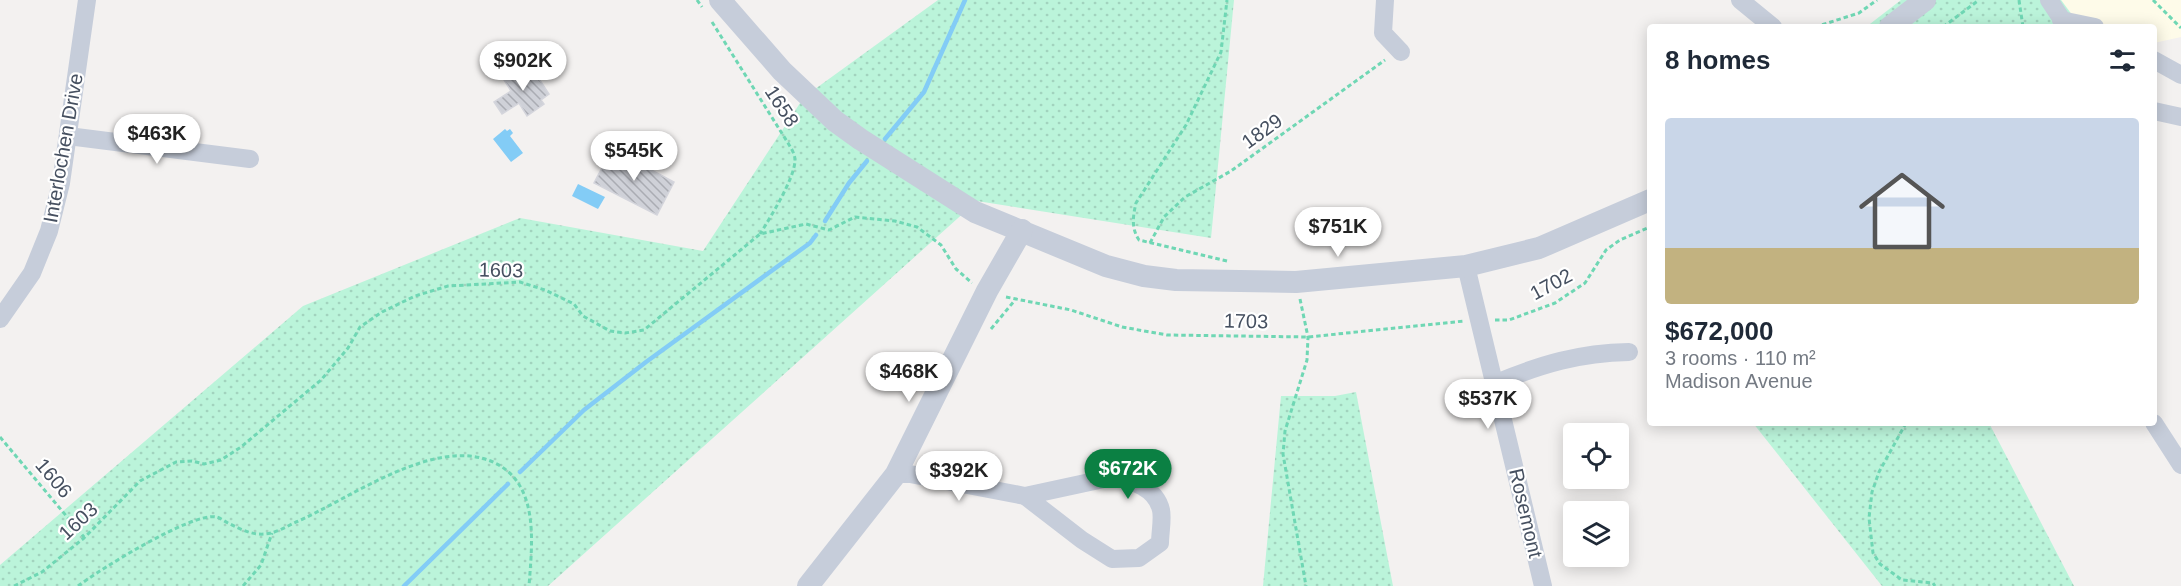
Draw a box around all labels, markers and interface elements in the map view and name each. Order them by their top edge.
pin: $902K [481,41,565,92]
icon: filters [2106,44,2139,77]
text: 8 homes [1665,45,1771,75]
text: $902K [494,49,552,71]
street label: Interlochen Drive [39,72,87,224]
street label: 1658 [761,81,803,131]
street label: 1829 [1238,109,1286,153]
pin: $463K [115,114,199,165]
text: $463K [128,122,186,144]
pin: $545K [592,131,676,182]
text: $545K [605,139,663,161]
icon: home [1848,157,1956,265]
pin: $751K [1296,207,1380,258]
text: $751K [1309,215,1367,237]
street label: 1603 [479,259,523,281]
street label: 1702 [1526,264,1576,304]
street label: 1703 [1224,310,1268,332]
text: $672,000 [1665,316,1773,346]
text: 3 rooms · 110 m² [1665,347,1816,369]
pin: $468K [867,352,951,403]
text: $468K [880,360,938,382]
text: Madison Avenue [1665,370,1813,392]
pin: $537K [1446,379,1530,430]
text: $537K [1459,387,1517,409]
map controls [1563,423,1629,567]
button: locate [1563,423,1629,489]
pin: $672K [1086,449,1170,500]
pin: $392K [917,451,1001,502]
street label: 1606 [31,454,77,502]
text: $672K [1099,457,1157,479]
text: $392K [930,459,988,481]
street label: Rosemont [1505,466,1547,560]
street label: 1603 [54,498,102,544]
button: layers [1563,501,1629,567]

